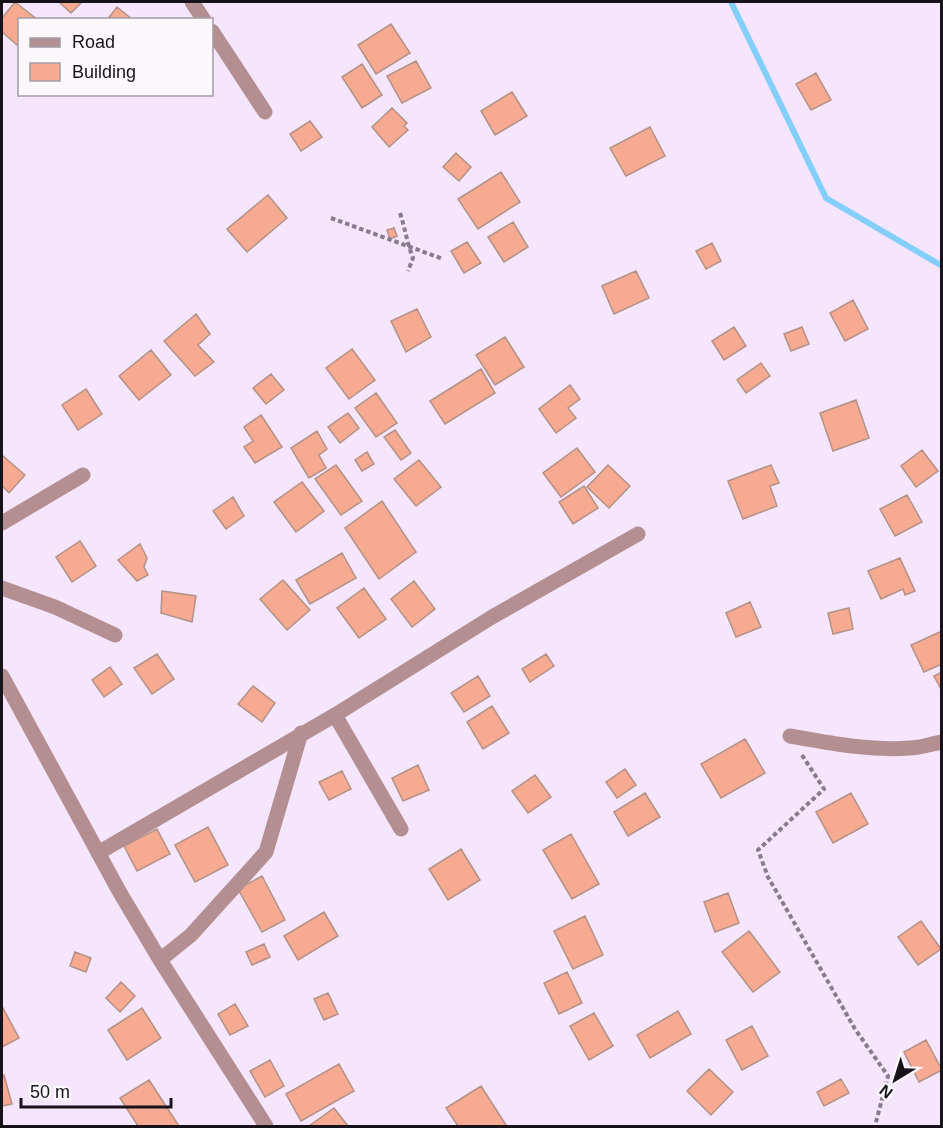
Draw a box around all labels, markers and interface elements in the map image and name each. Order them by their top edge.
legend [18,18,213,96]
text: Road [72,32,115,52]
text: Building [72,62,136,82]
north arrow [865,1050,925,1110]
scale bar [21,1071,171,1109]
text: N [876,1081,896,1102]
text: 50 m [30,1082,70,1102]

